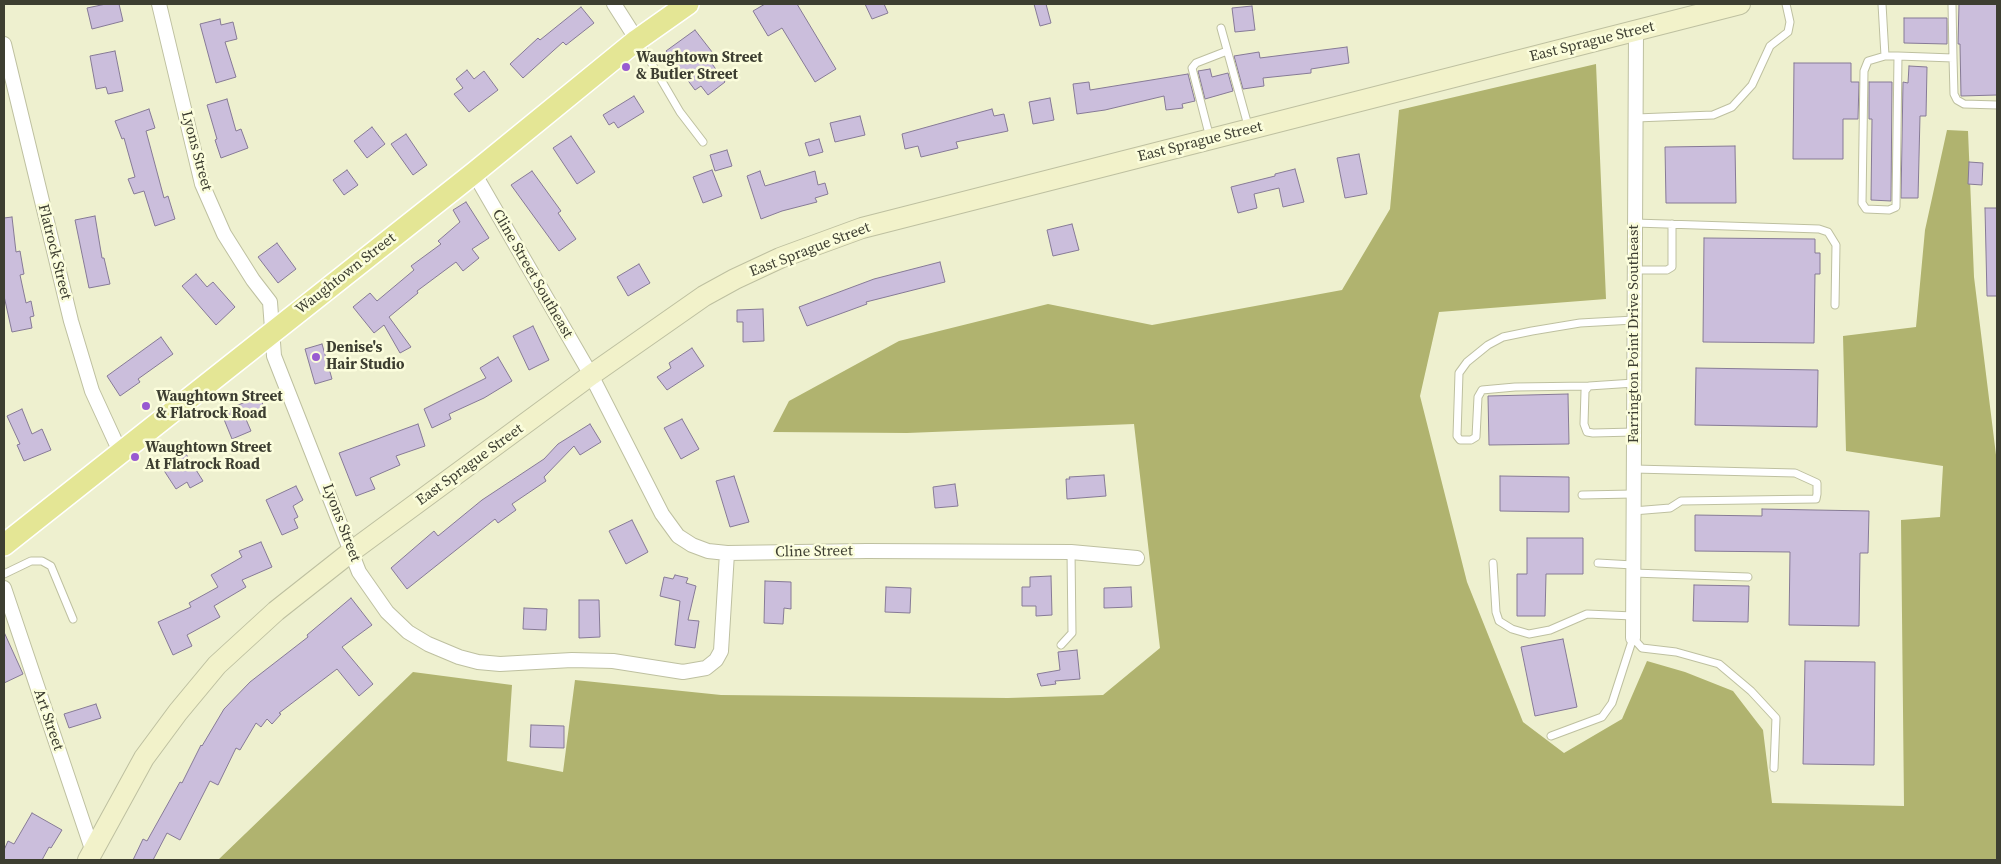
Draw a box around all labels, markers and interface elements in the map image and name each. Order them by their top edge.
street label: East Sprague Street [1528,18,1656,66]
place label: Waughtown Street & Butler Street [636,49,763,84]
marker: Waughtown Street & Butler Street [620,61,632,73]
street label: Lyons Street [177,109,215,193]
street label: East Sprague Street [1136,118,1264,166]
street label: Flatrock Street [33,202,75,302]
street label: Cline Street Southeast [488,206,576,342]
street label: East Sprague Street [747,219,873,281]
street label: Farrington Point Drive Southeast [1625,225,1643,443]
street label: Waughtown Street [292,229,400,319]
place label: Denise's Hair Studio [326,339,404,374]
marker: Denise's Hair Studio [310,351,322,363]
place label: Waughtown Street & Flatrock Road [156,388,283,423]
marker: Waughtown Street & Flatrock Road [140,400,152,412]
street label: East Sprague Street [413,420,527,510]
place label: Waughtown Street At Flatrock Road [145,439,272,474]
marker: Waughtown Street At Flatrock Road [129,451,141,463]
street label: Lyons Street [318,482,364,564]
street label: Cline Street [775,542,853,562]
street label: Art Street [29,687,67,753]

